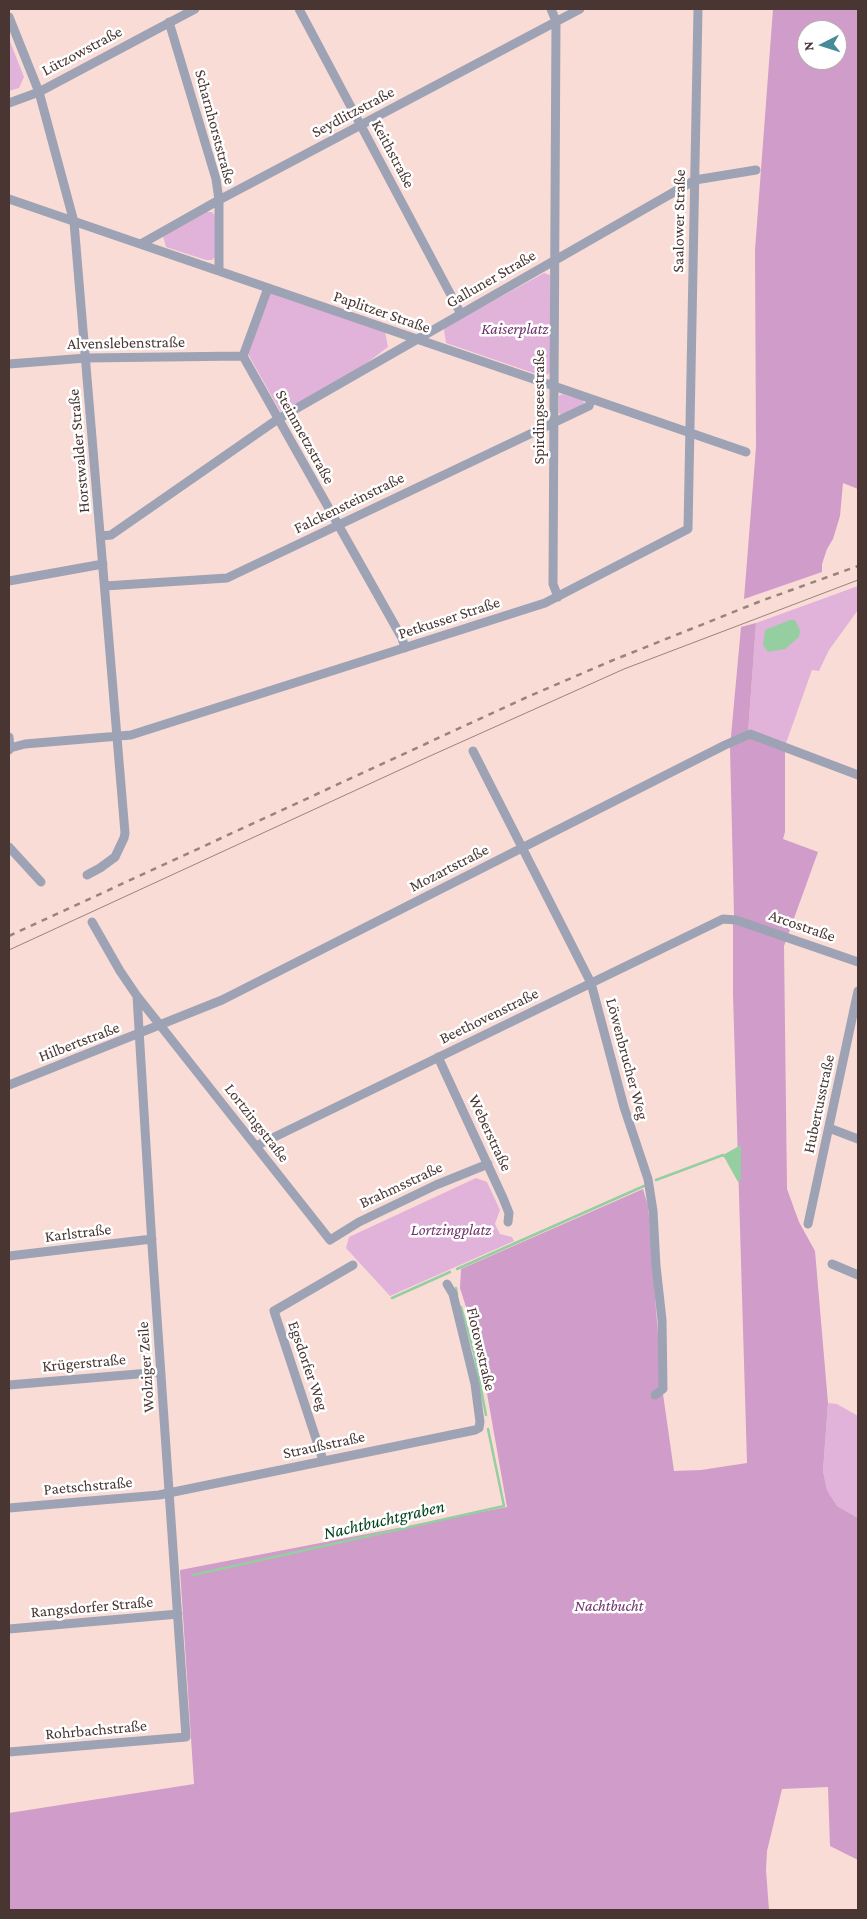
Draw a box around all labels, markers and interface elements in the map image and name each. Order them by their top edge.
north arrow [797,20,847,70]
street label: Lützowstraße [39,22,125,80]
text: N [800,41,816,52]
street label: Scharnhorststraße [190,67,240,187]
street label: Seydlitzstraße [308,82,398,142]
street label: Keithstraße [367,117,419,191]
street label: Saalower Straße [669,169,689,273]
street label: Galluner Straße [443,246,539,312]
street label: Paplitzer Straße [331,286,433,338]
park label: Kaiserplatz [481,319,549,339]
street label: Alvenslebenstraße [67,332,185,354]
street label: Spirdingseestraße [529,350,549,464]
street label: Steinmetzstraße [271,387,339,487]
street label: Horstwalder Straße [64,388,94,514]
street label: Falckensteinstraße [291,468,407,538]
street label: Petkusser Straße [396,593,502,643]
street label: Mozartstraße [406,840,492,896]
street label: Arcostraße [766,906,838,946]
street label: Beethovenstraße [436,984,542,1048]
street label: Löwenbrucher Weg [602,996,652,1122]
street label: Hilbertstraße [36,1018,122,1066]
street label: Hubertusstraße [799,1053,839,1155]
street label: Lortzingstraße [220,1080,294,1166]
street label: Weberstraße [464,1092,516,1174]
street label: Brahmsstraße [356,1157,446,1213]
street label: Karlstraße [44,1219,112,1247]
park label: Lortzingplatz [411,1220,491,1240]
street label: Flotowstraße [462,1305,500,1393]
street label: Egsdorfer Weg [284,1319,332,1413]
street label: Wolziger Zeile [133,1321,159,1413]
street label: Krügerstraße [41,1350,127,1376]
street label: Straußstraße [281,1427,367,1463]
street label: Paetschstraße [43,1473,133,1499]
water label: Nachtbuchtgraben [321,1496,447,1544]
street label: Rangsdorfer Straße [30,1592,154,1622]
park label: Nachtbucht [575,1596,643,1616]
street label: Rohrbachstraße [44,1716,148,1744]

